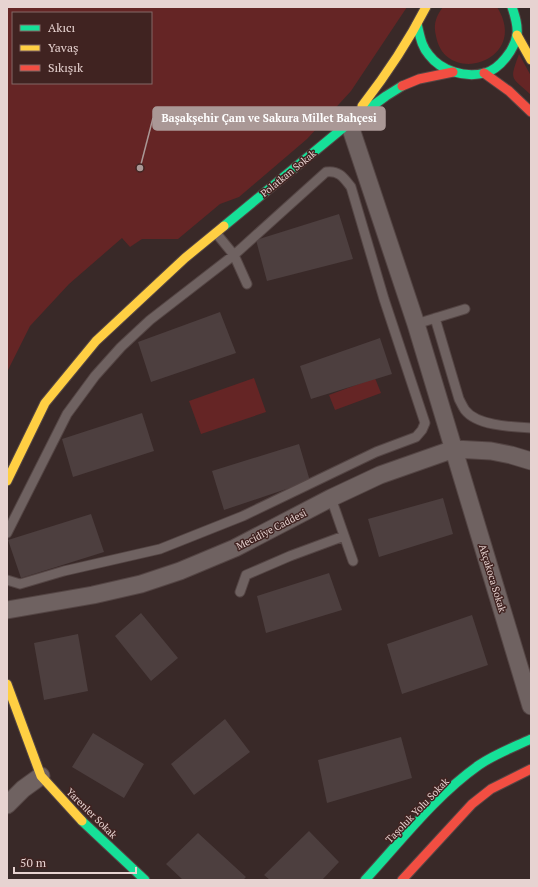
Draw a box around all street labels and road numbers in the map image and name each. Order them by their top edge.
street label: Polatkan Sokak [258,146,319,200]
street label: Mecidiye Caddesi [234,506,309,553]
street label: Akçakoca Sokak [476,543,509,615]
street label: Taşoluk Yolu Sokak [383,774,452,846]
street label: Yarenler Sokak [64,785,120,842]

